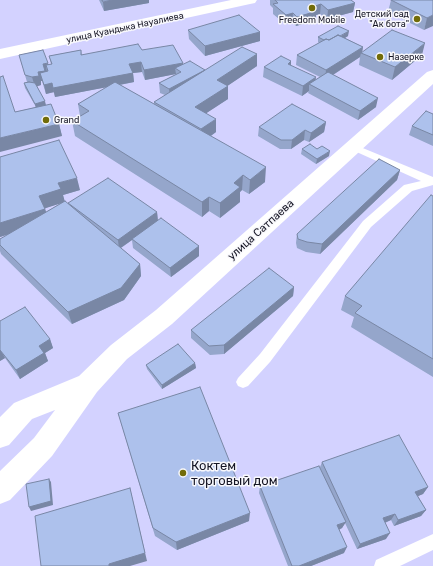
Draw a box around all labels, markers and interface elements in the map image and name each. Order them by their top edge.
marker: Freedom Mobile [307,3,317,13]
place label: Детский сад "Ак бота" [355,9,409,30]
street label: улица Куандыка Науалиева [65,10,185,46]
marker: Детский сад "Ак бота" [412,14,422,24]
place label: Freedom Mobile [279,15,345,25]
marker: Назерке [375,52,385,62]
place label: Назерке [388,52,424,62]
marker: Grand [41,115,51,125]
place label: Grand [54,115,79,125]
street label: улица Сатпаева [225,197,297,263]
place label: Коктем торговый дом [191,458,278,489]
marker: Коктем торговый дом [178,468,188,478]

